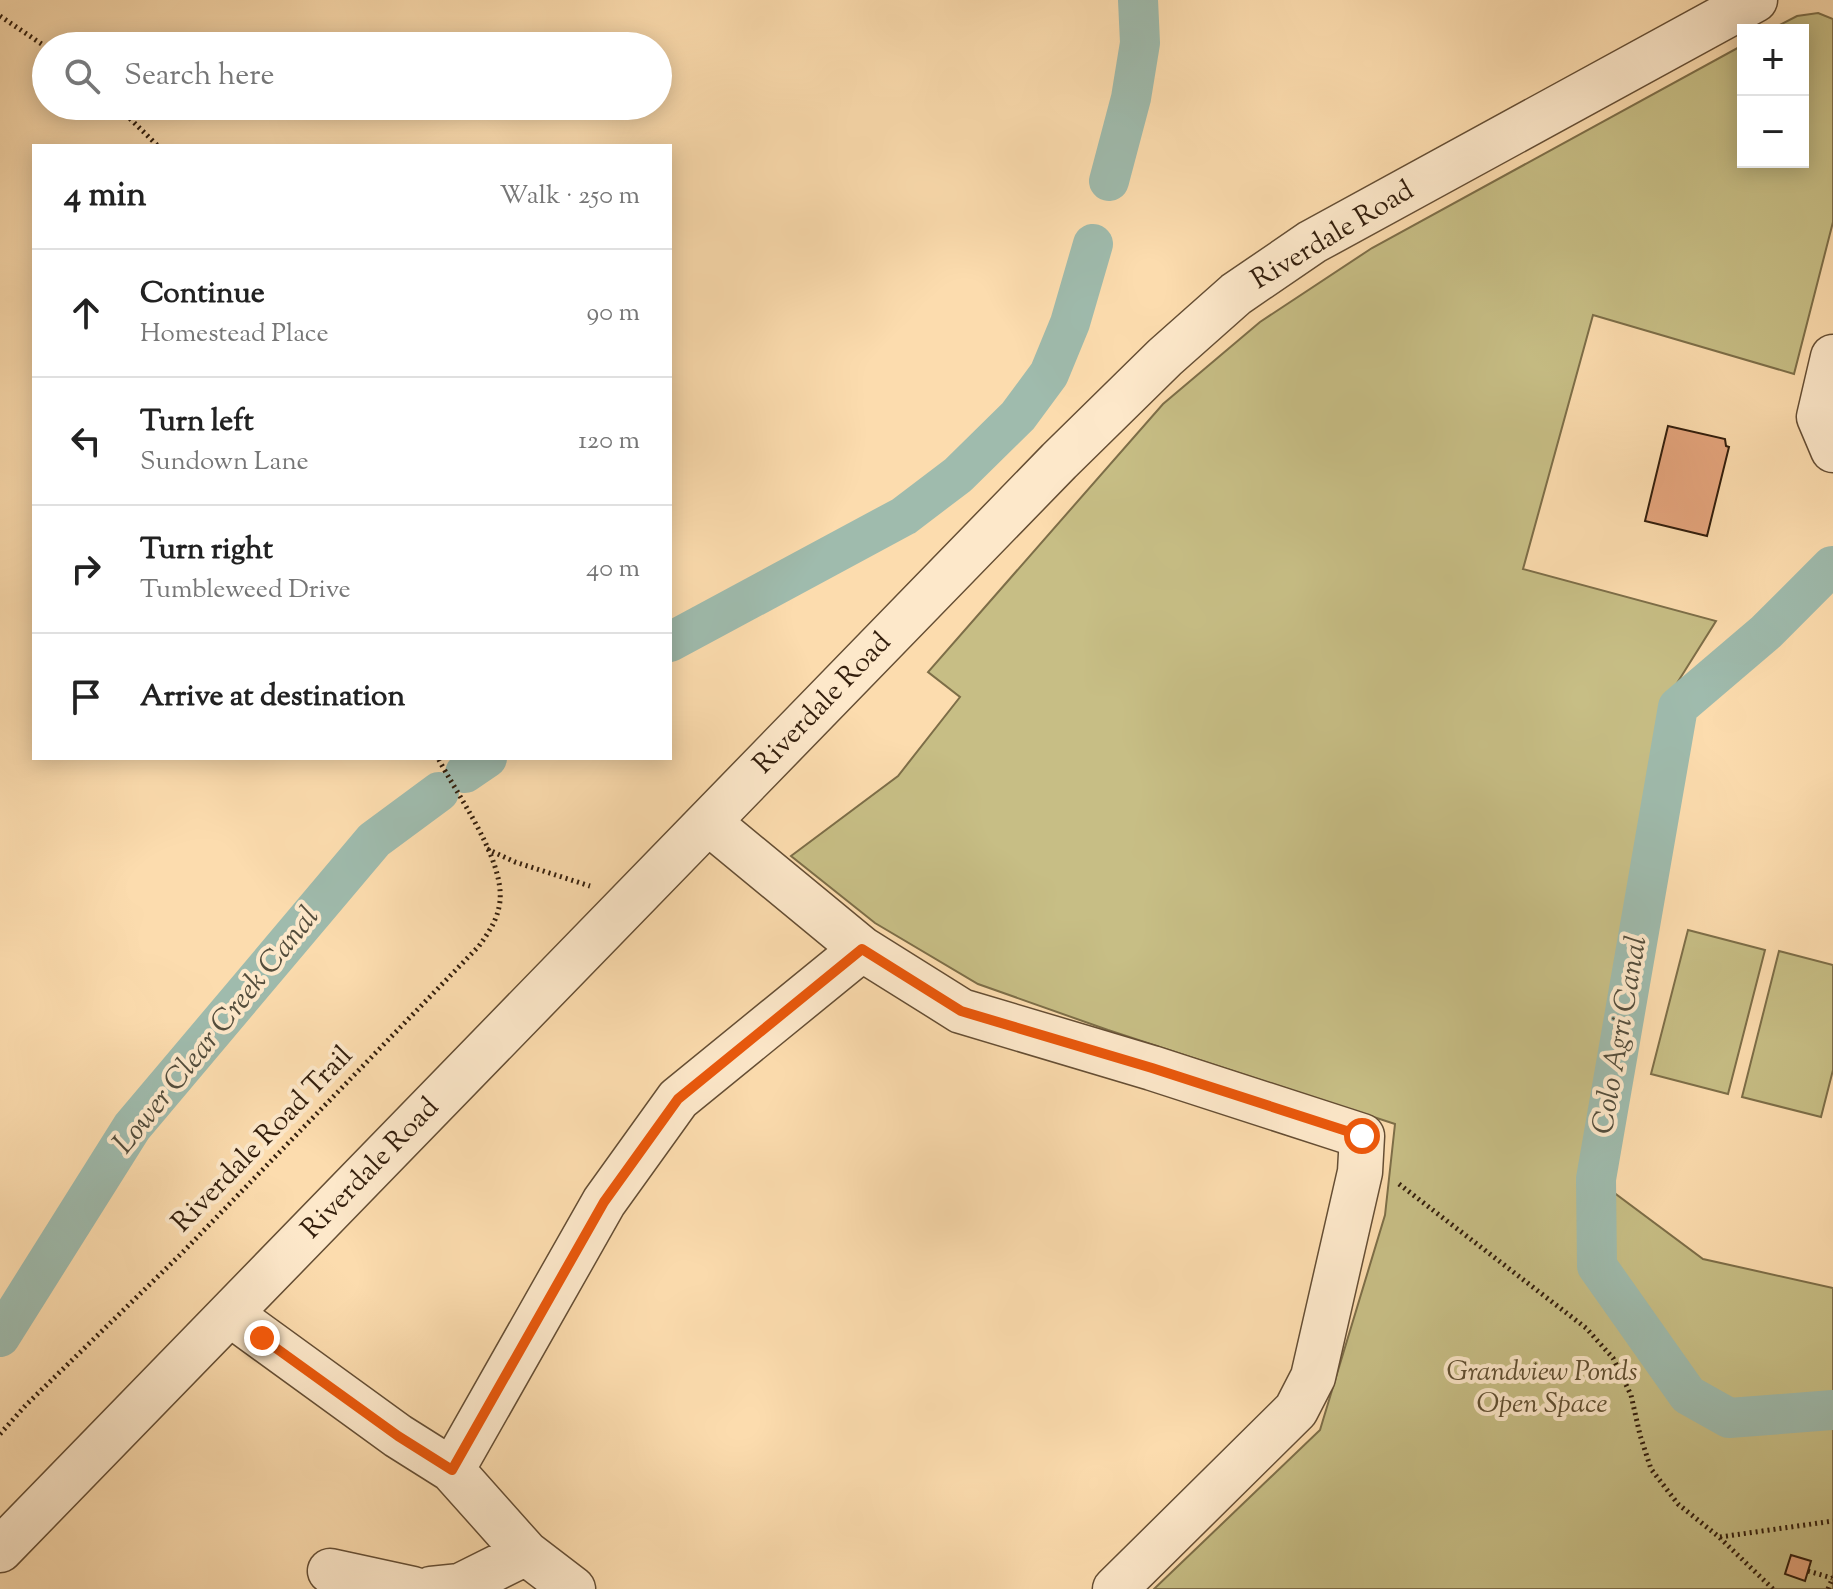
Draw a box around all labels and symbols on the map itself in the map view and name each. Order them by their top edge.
street label: Riverdale Road [1244,172,1422,300]
street label: Riverdale Road [745,624,901,784]
water label: Lower Clear Creek Canal [104,898,330,1164]
water label: Colo Agri Canal [1582,932,1660,1138]
street label: Riverdale Road Trail [163,1038,363,1242]
street label: Riverdale Road [293,1089,449,1249]
route start [1344,1118,1380,1154]
route end [244,1320,280,1356]
park label: Grandview Ponds Open Space [1446,1353,1638,1425]

